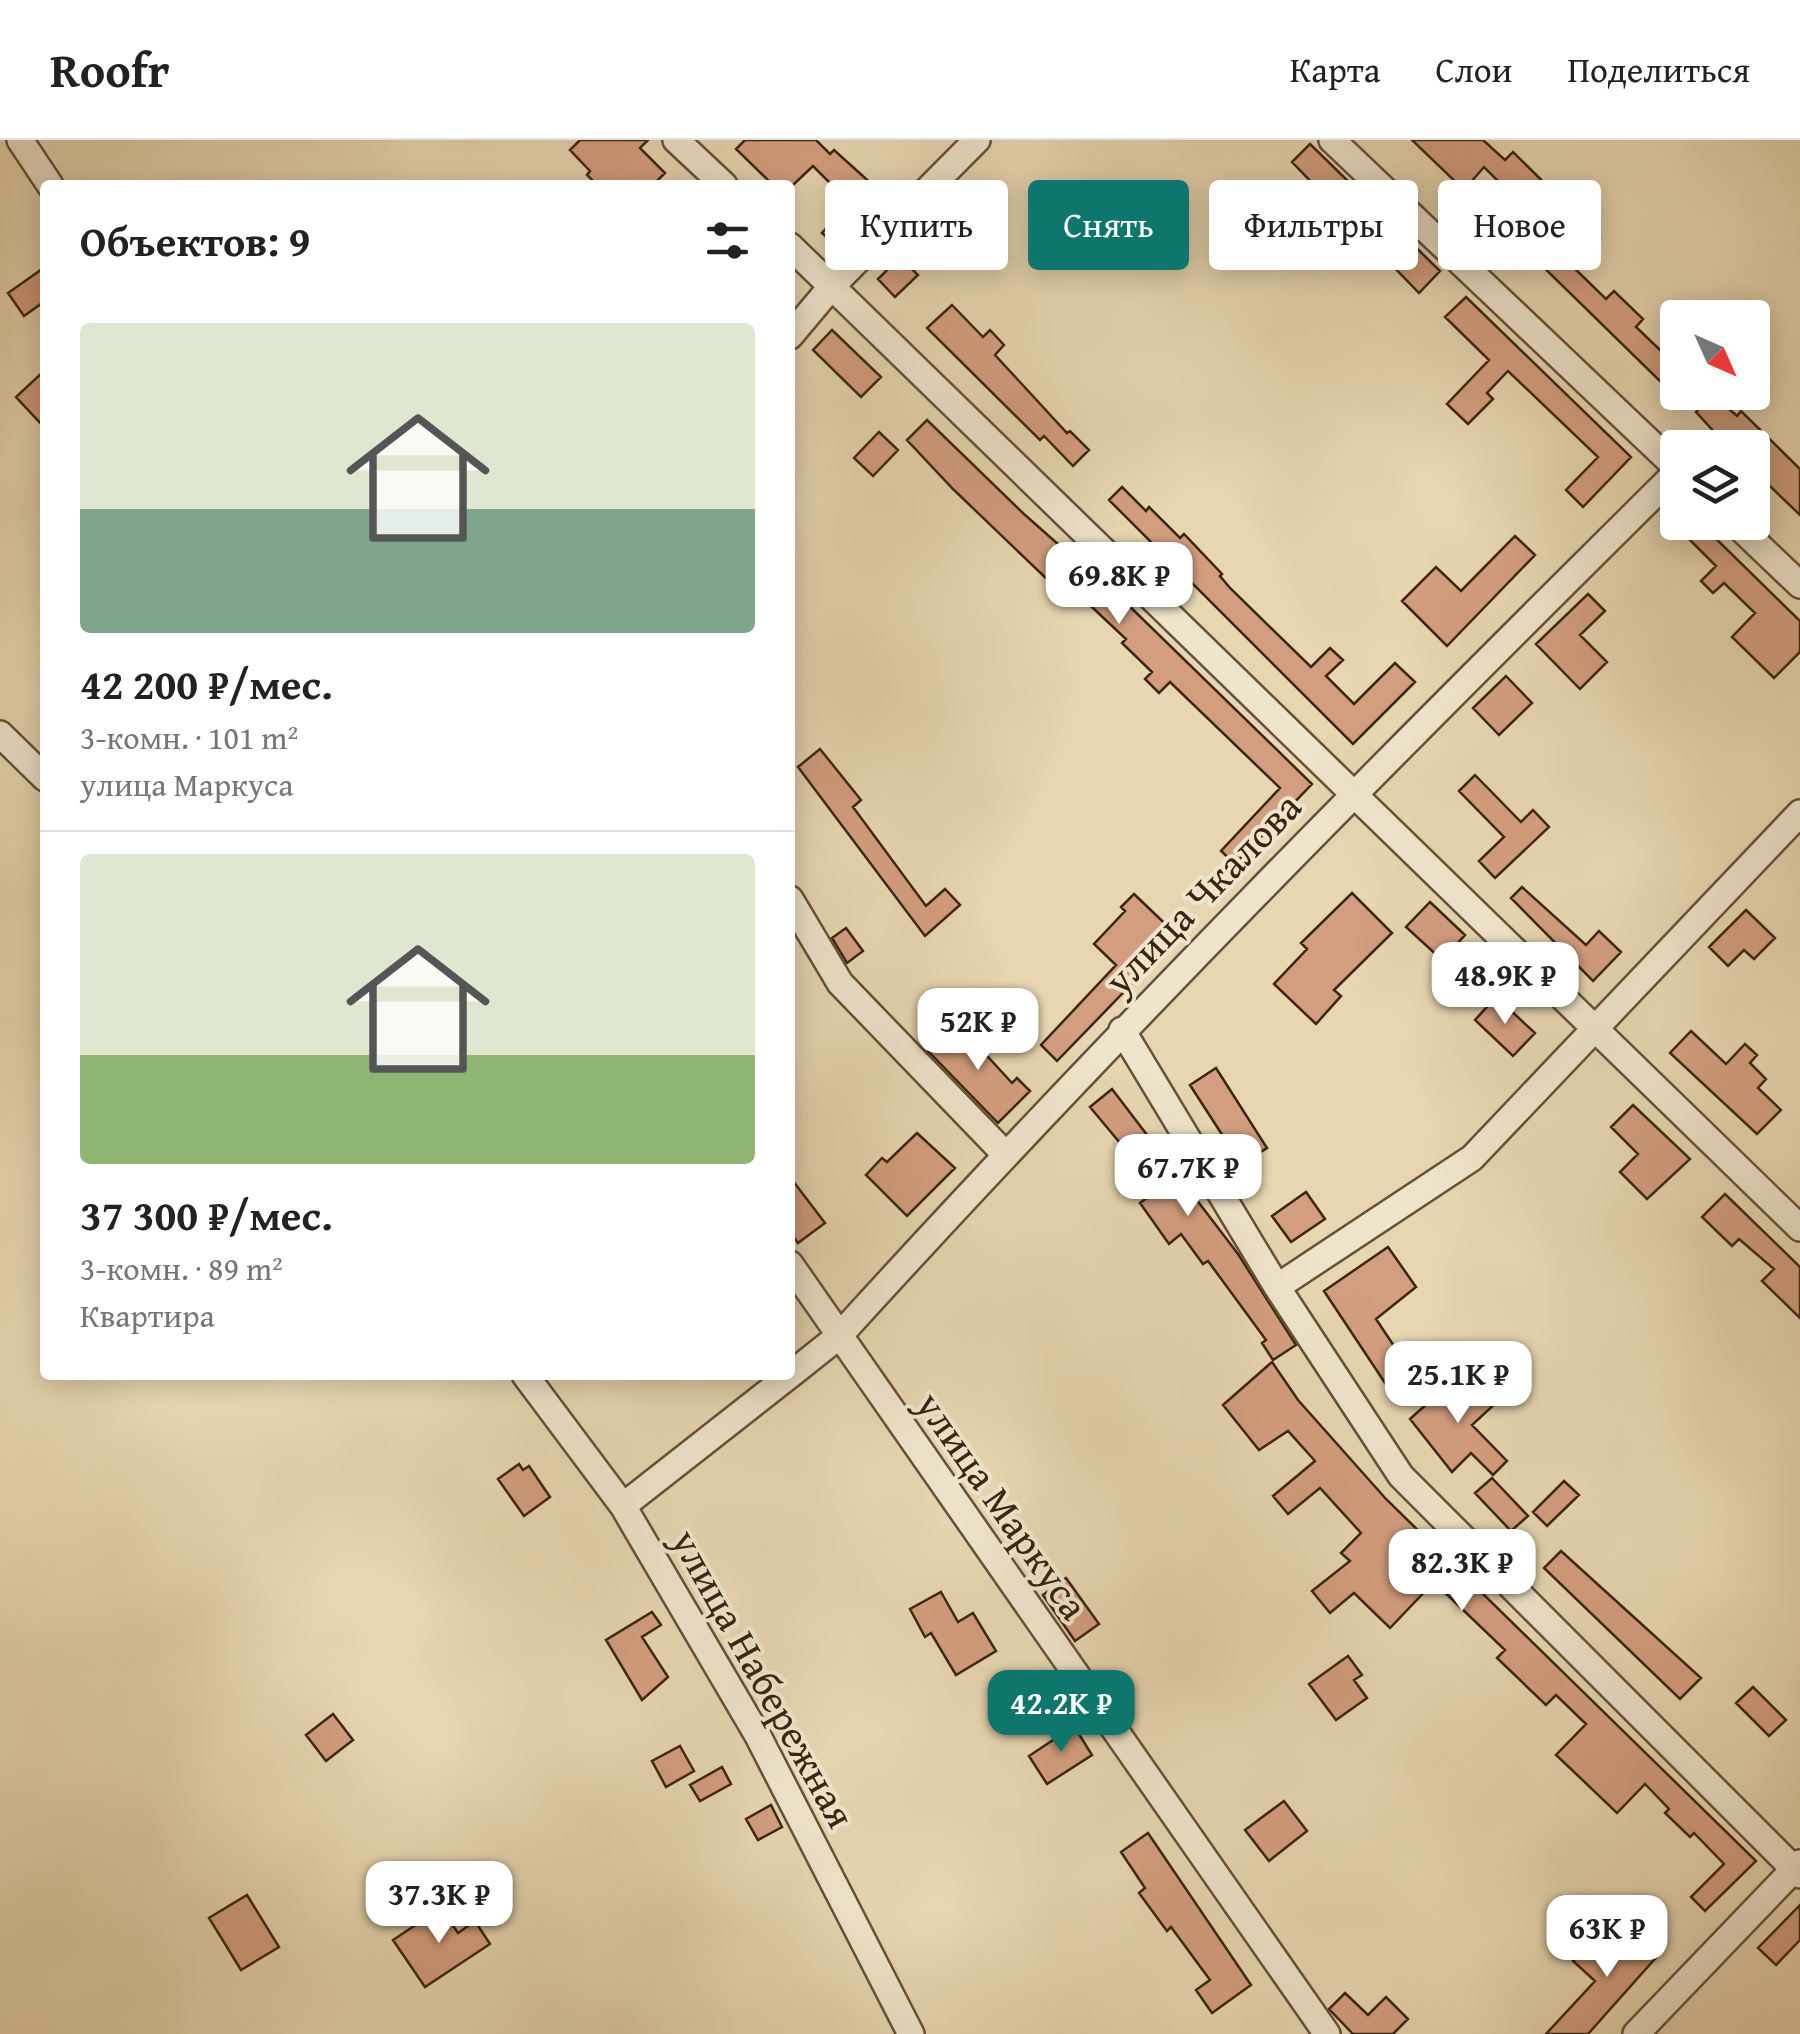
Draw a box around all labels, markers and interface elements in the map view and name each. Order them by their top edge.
text: Roofr [50,34,170,105]
text: Карта [1290,44,1380,95]
text: Слои [1435,44,1512,95]
text: Поделиться [1567,44,1750,95]
chip: Купить [825,180,1008,270]
chip: Снять [1028,180,1189,270]
chip: Фильтры [1209,180,1418,270]
chip: Новое [1438,180,1601,270]
text: Объектов: 9 [80,210,310,271]
icon: filters [700,213,755,268]
north arrow [1660,300,1770,410]
map controls [1660,300,1770,540]
icon: home [328,388,508,568]
button: layers [1660,430,1770,540]
pin: 69.8K ₽ [1027,542,1211,627]
text: 69.8K ₽ [1068,551,1170,598]
text: 42 200 ₽/мес. [80,653,333,714]
text: 3-комн. · 101 m² [80,714,298,761]
text: улица Маркуса [80,761,294,808]
street label: улица Чкалова [1089,778,1314,1009]
icon: home [328,919,508,1099]
pin: 48.9K ₽ [1413,942,1597,1027]
text: 48.9K ₽ [1454,951,1556,998]
pin: 52K ₽ [908,988,1048,1073]
text: 52K ₽ [940,997,1017,1044]
pin: 67.7K ₽ [1096,1134,1280,1219]
text: 67.7K ₽ [1137,1143,1239,1190]
text: 37 300 ₽/мес. [80,1184,333,1245]
text: 3-комн. · 89 m² [80,1245,283,1292]
text: Квартира [80,1292,215,1339]
pin: 25.1K ₽ [1366,1341,1550,1426]
text: 25.1K ₽ [1407,1350,1509,1397]
street label: улица Маркуса [902,1378,1104,1631]
street label: улица Набережная [657,1517,871,1838]
pin: 82.3K ₽ [1370,1529,1554,1614]
text: 82.3K ₽ [1411,1538,1513,1585]
pin: 42.2K ₽ [969,1670,1153,1755]
text: 42.2K ₽ [1010,1679,1112,1726]
pin: 37.3K ₽ [347,1861,531,1946]
text: 37.3K ₽ [388,1870,490,1917]
pin: 63K ₽ [1537,1895,1677,1980]
text: 63K ₽ [1569,1904,1646,1951]

